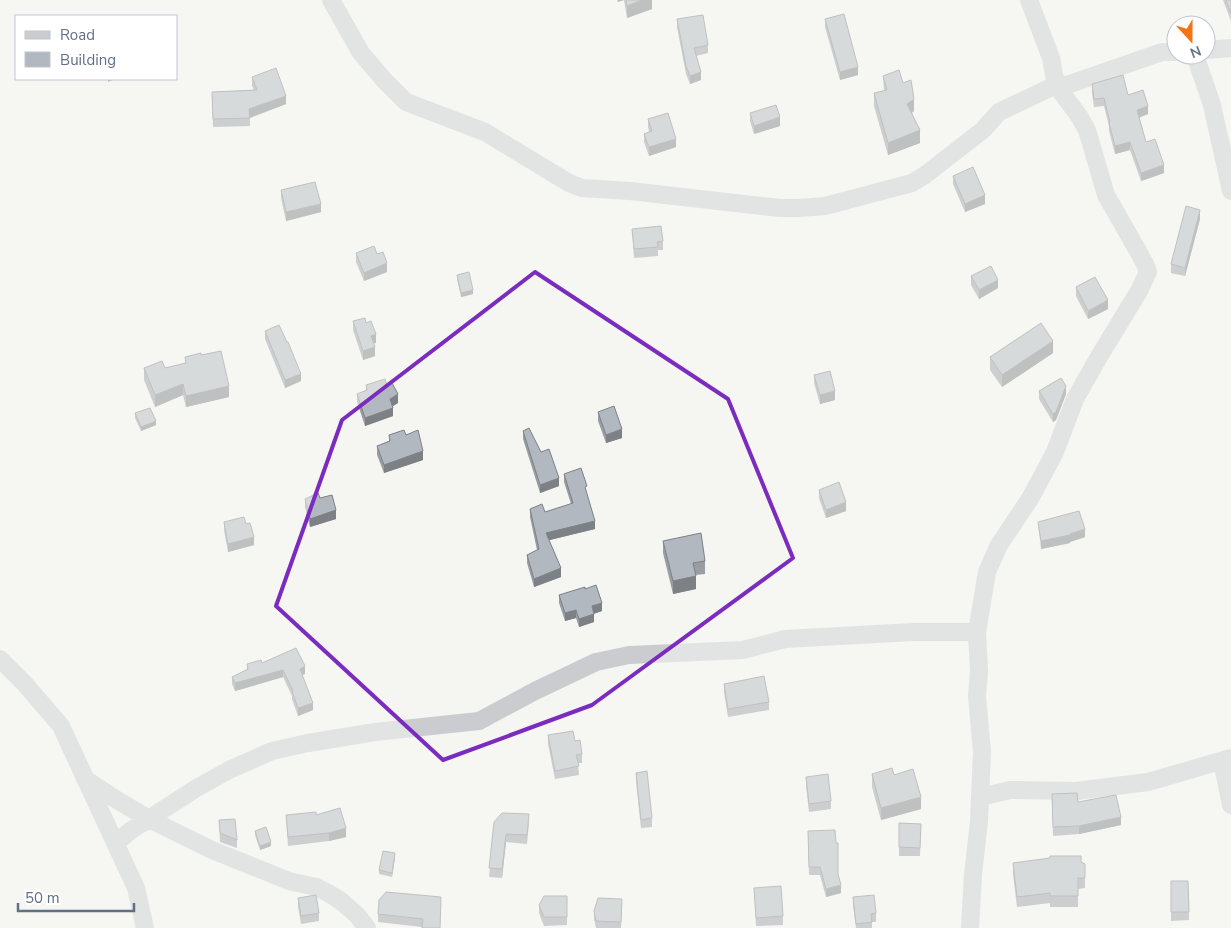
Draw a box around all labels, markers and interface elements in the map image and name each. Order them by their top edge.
legend [15,15,178,80]
north arrow [1166,15,1216,65]
text: Road [60,25,95,45]
text: N [1187,41,1204,62]
text: Building [60,50,116,70]
scale bar [18,880,134,912]
text: 50 m [25,888,60,908]

